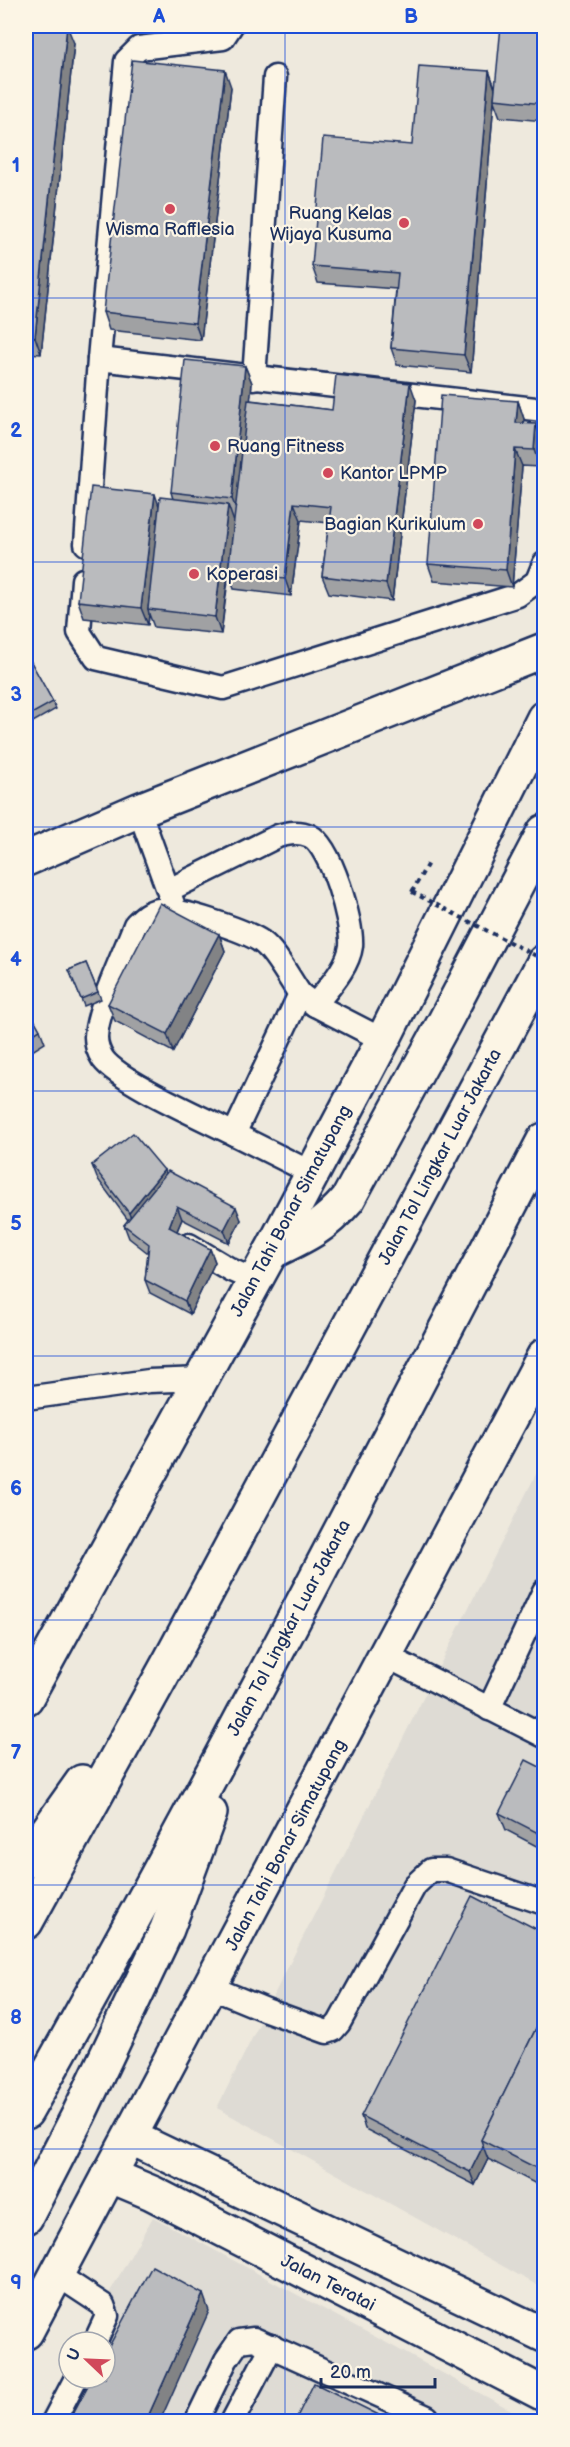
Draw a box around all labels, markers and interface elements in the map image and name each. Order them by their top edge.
text: A [152,5,166,29]
text: B [404,5,418,29]
text: 1 [12,154,20,178]
marker: Wisma Rafflesia [163,202,177,216]
place label: Ruang Kelas Wijaya Kusuma [270,203,392,245]
marker: Ruang Kelas Wijaya Kusuma [397,216,411,230]
place label: Wisma Rafflesia [105,219,235,240]
text: 2 [10,419,22,443]
place label: Ruang Fitness [227,436,345,457]
marker: Ruang Fitness [208,439,222,453]
place label: Kantor LPMP [340,463,448,484]
marker: Kantor LPMP [321,466,335,480]
place label: Bagian Kurikulum [324,514,466,535]
marker: Bagian Kurikulum [471,517,485,531]
place label: Koperasi [206,564,278,585]
marker: Koperasi [187,567,201,581]
text: 3 [10,683,22,707]
text: 4 [10,948,22,972]
street label: Jalan Tol Lingkar Luar Jakarta [374,1045,506,1269]
street label: Jalan Tahi Bonar Simatupang [226,1102,356,1320]
text: 5 [10,1212,22,1236]
text: 6 [10,1477,22,1501]
street label: Jalan Tol Lingkar Luar Jakarta [223,1516,355,1740]
street label: Jalan Tahi Bonar Simatupang [221,1736,351,1954]
text: 7 [10,1741,22,1765]
text: 8 [10,2006,22,2030]
street label: Jalan Teratai [277,2250,379,2316]
text: 9 [10,2271,22,2295]
north arrow [57,2330,117,2390]
text: U [64,2346,86,2364]
scale bar [321,2351,435,2389]
text: 20 m [330,2362,371,2383]

